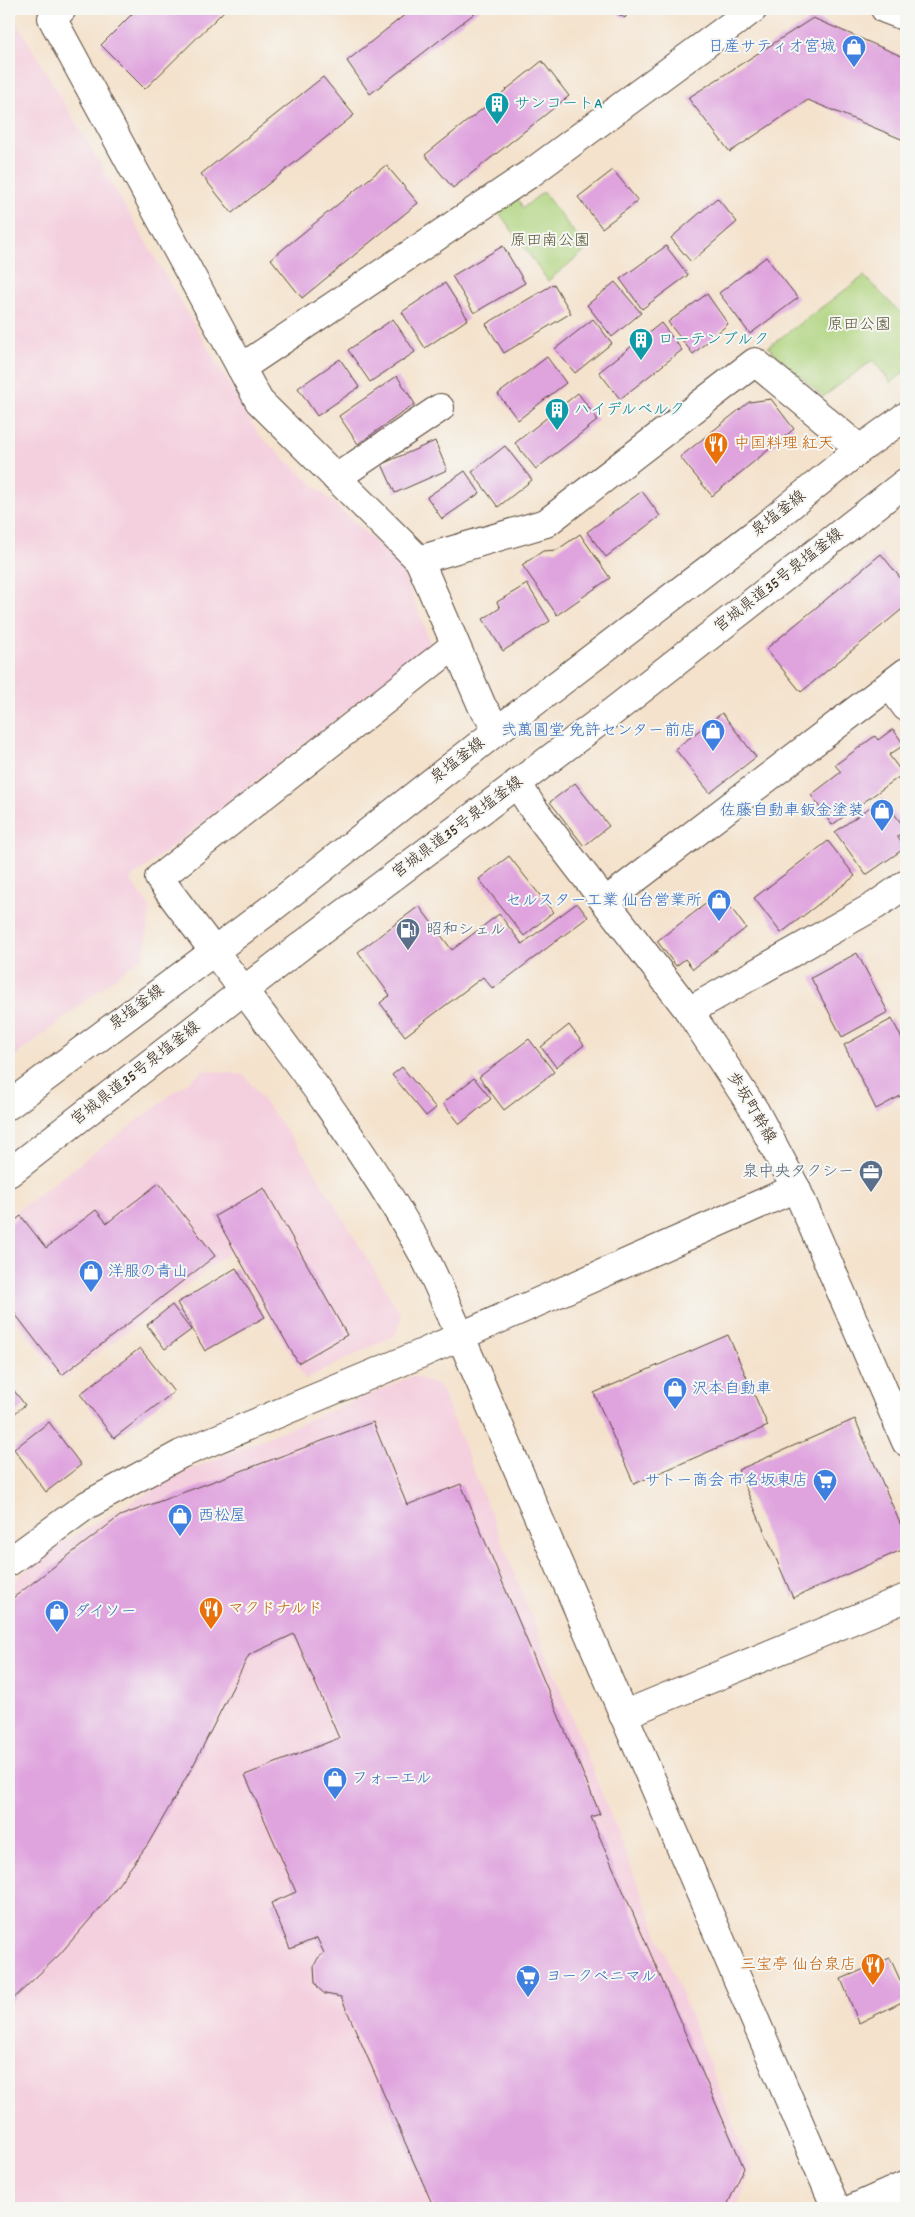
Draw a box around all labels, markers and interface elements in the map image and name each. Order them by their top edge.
shop icon: 日産サティオ宮城 [841,34,867,68]
place label: 日産サティオ宮城 [708,36,836,59]
building icon: サンコートA [484,91,510,125]
place label: サンコートA [514,93,603,116]
park label: 原田南公園 [510,230,590,253]
park label: 原田公園 [827,314,891,337]
building icon: ローテンブルク [628,327,654,361]
place label: ローテンブルク [658,329,769,352]
building icon: ハイデルベルク [544,397,570,431]
place label: ハイデルベルク [574,399,685,422]
restaurant icon: 中国料理 紅天 [703,431,729,465]
place label: 中国料理 紅天 [734,433,834,456]
street label: 泉塩釜線 [747,485,811,543]
street label: 宮城県道35号泉塩釜線 [709,523,849,639]
shop icon: 弐萬圓堂 免許センター前店 [700,718,726,752]
place label: 弐萬圓堂 免許センター前店 [501,720,696,743]
street label: 泉塩釜線 [426,732,490,790]
street label: 宮城県道35号泉塩釜線 [388,771,528,885]
shop icon: 佐藤自動車鈑金塗装 [869,798,895,832]
place label: 佐藤自動車鈑金塗装 [720,800,864,823]
shop icon: セルスター工業 仙台営業所 [706,888,732,922]
place label: セルスター工業 仙台営業所 [505,890,702,913]
fuel station icon: 昭和シェル [395,917,421,951]
place label: 昭和シェル [426,919,506,942]
street label: 泉塩釜線 [105,980,169,1036]
street label: 宮城県道35号泉塩釜線 [66,1016,206,1132]
street label: 歩坂町幹線 [721,1068,781,1148]
office icon: 泉中央タクシー [858,1159,884,1193]
place label: 泉中央タクシー [742,1161,854,1184]
shop icon: 洋服の青山 [78,1259,104,1293]
place label: 洋服の青山 [108,1261,188,1284]
shop icon: 沢本自動車 [662,1376,688,1410]
place label: 沢本自動車 [692,1378,772,1401]
supermarket icon: サトー商会 市名坂東店 [812,1468,838,1502]
place label: サトー商会 市名坂東店 [644,1470,808,1493]
shop icon: 西松屋 [167,1503,193,1537]
place label: 西松屋 [198,1505,246,1528]
restaurant icon: マクドナルド [198,1596,224,1630]
place label: マクドナルド [228,1598,323,1621]
shop icon: ダイソー [44,1599,70,1633]
place label: ダイソー [74,1601,136,1624]
shop icon: フォーエル [322,1766,348,1800]
place label: フォーエル [352,1768,432,1791]
restaurant icon: 三宝亭 仙台泉店 [860,1952,886,1986]
place label: 三宝亭 仙台泉店 [740,1954,856,1977]
supermarket icon: ヨークベニマル [515,1964,541,1998]
place label: ヨークベニマル [546,1966,657,1989]

